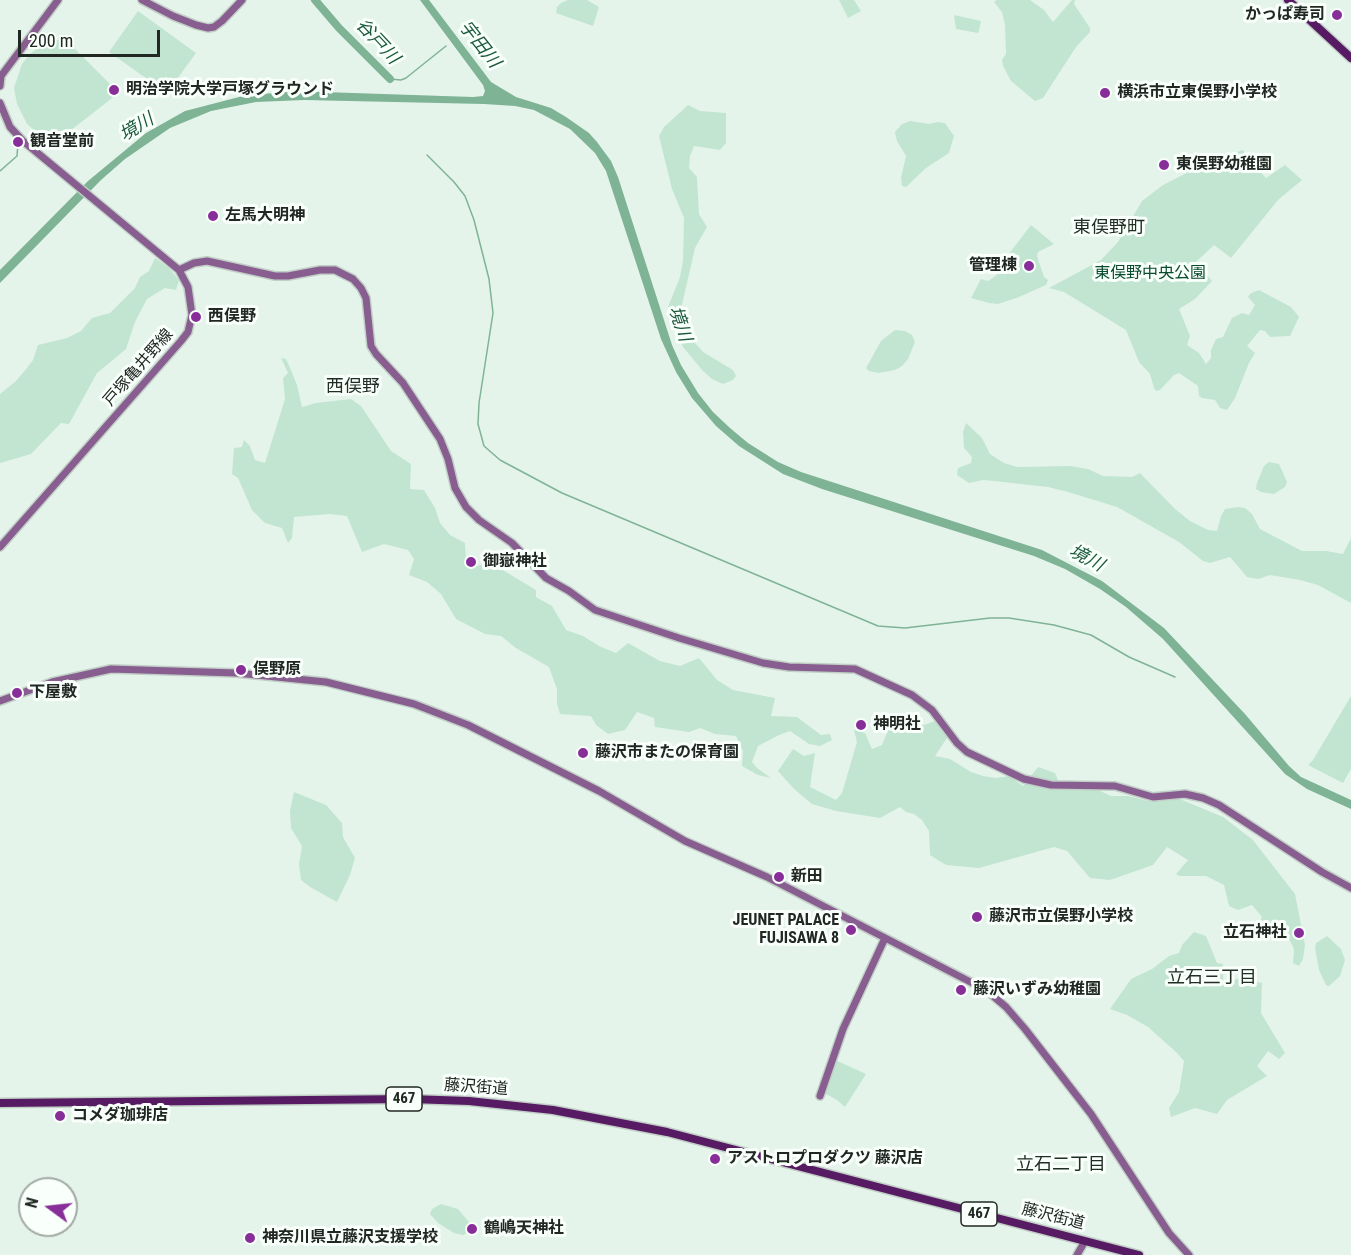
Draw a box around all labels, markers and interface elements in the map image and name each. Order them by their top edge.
place label: かっぱ寿司 [1245,5,1325,25]
marker: かっぱ寿司 [1330,8,1344,22]
water label: 谷戸川 [351,15,403,69]
water label: 宇田川 [454,17,504,73]
scale bar [21,18,164,56]
text: 200 m [29,30,73,51]
place label: 明治学院大学戸塚グラウンド [126,80,334,100]
marker: 明治学院大学戸塚グラウンド [107,83,121,97]
place label: 横浜市立東俣野小学校 [1117,83,1277,103]
marker: 横浜市立東俣野小学校 [1098,86,1112,100]
water label: 境川 [116,109,158,147]
place label: 観音堂前 [30,132,94,152]
marker: 観音堂前 [11,135,25,149]
place label: 東俣野幼稚園 [1176,155,1272,175]
marker: 東俣野幼稚園 [1157,158,1171,172]
place label: 左馬大明神 [225,206,305,226]
marker: 左馬大明神 [206,209,220,223]
district label: 東俣野町 [1073,217,1145,239]
place label: 管理棟 [969,256,1017,276]
marker: 管理棟 [1022,259,1036,273]
park label: 東俣野中央公園 [1094,264,1206,284]
water label: 境川 [663,303,695,345]
place label: 西俣野 [208,307,256,327]
marker: 西俣野 [189,310,203,324]
street label: 戸塚亀井野線 [100,325,178,411]
district label: 西俣野 [326,376,380,398]
water label: 境川 [1065,541,1107,577]
place label: 御嶽神社 [483,552,547,572]
marker: 御嶽神社 [464,555,478,569]
place label: 俣野原 [253,660,301,680]
marker: 俣野原 [234,663,248,677]
place label: 下屋敷 [29,683,77,703]
marker: 下屋敷 [10,686,24,700]
place label: 神明社 [873,715,921,735]
marker: 神明社 [854,718,868,732]
place label: 藤沢市またの保育園 [595,743,739,763]
marker: 藤沢市またの保育園 [576,746,590,760]
place label: 新田 [791,867,823,887]
marker: 新田 [772,870,786,884]
place label: 藤沢市立俣野小学校 [989,907,1133,927]
marker: 藤沢市立俣野小学校 [970,910,984,924]
place label: JEUNET PALACE FUJISAWA 8 [733,911,839,949]
marker: JEUNET PALACE FUJISAWA 8 [844,923,858,937]
place label: 立石神社 [1223,923,1287,943]
marker: 立石神社 [1292,926,1306,940]
district label: 立石三丁目 [1167,967,1257,989]
place label: 藤沢いずみ幼稚園 [973,980,1101,1000]
marker: 藤沢いずみ幼稚園 [954,983,968,997]
street label: 藤沢街道 [443,1076,509,1100]
road number: 467 [386,1087,422,1111]
place label: コメダ珈琲店 [72,1106,168,1126]
marker: コメダ珈琲店 [53,1109,67,1123]
place label: アストロプロダクツ 藤沢店 [727,1149,923,1169]
marker: アストロプロダクツ 藤沢店 [708,1152,722,1166]
district label: 立石二丁目 [1016,1154,1106,1176]
north arrow [18,1177,78,1237]
text: N [22,1196,43,1210]
street label: 藤沢街道 [1020,1200,1086,1234]
road number: 467 [961,1202,997,1226]
place label: 鶴嶋天神社 [484,1219,564,1239]
marker: 鶴嶋天神社 [465,1222,479,1236]
place label: 神奈川県立藤沢支援学校 [262,1228,438,1248]
marker: 神奈川県立藤沢支援学校 [243,1231,257,1245]

